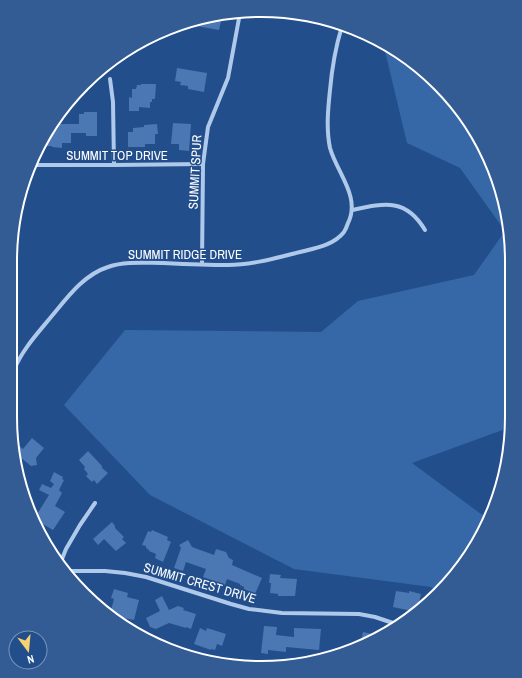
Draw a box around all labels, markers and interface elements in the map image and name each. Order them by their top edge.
street label: SUMMIT SPUR [185,134,205,210]
street label: SUMMIT TOP DRIVE [66,147,168,164]
street label: SUMMIT RIDGE DRIVE [128,246,242,263]
street label: SUMMIT CREST DRIVE [142,559,258,607]
north arrow [8,630,48,670]
text: N [26,652,36,667]

